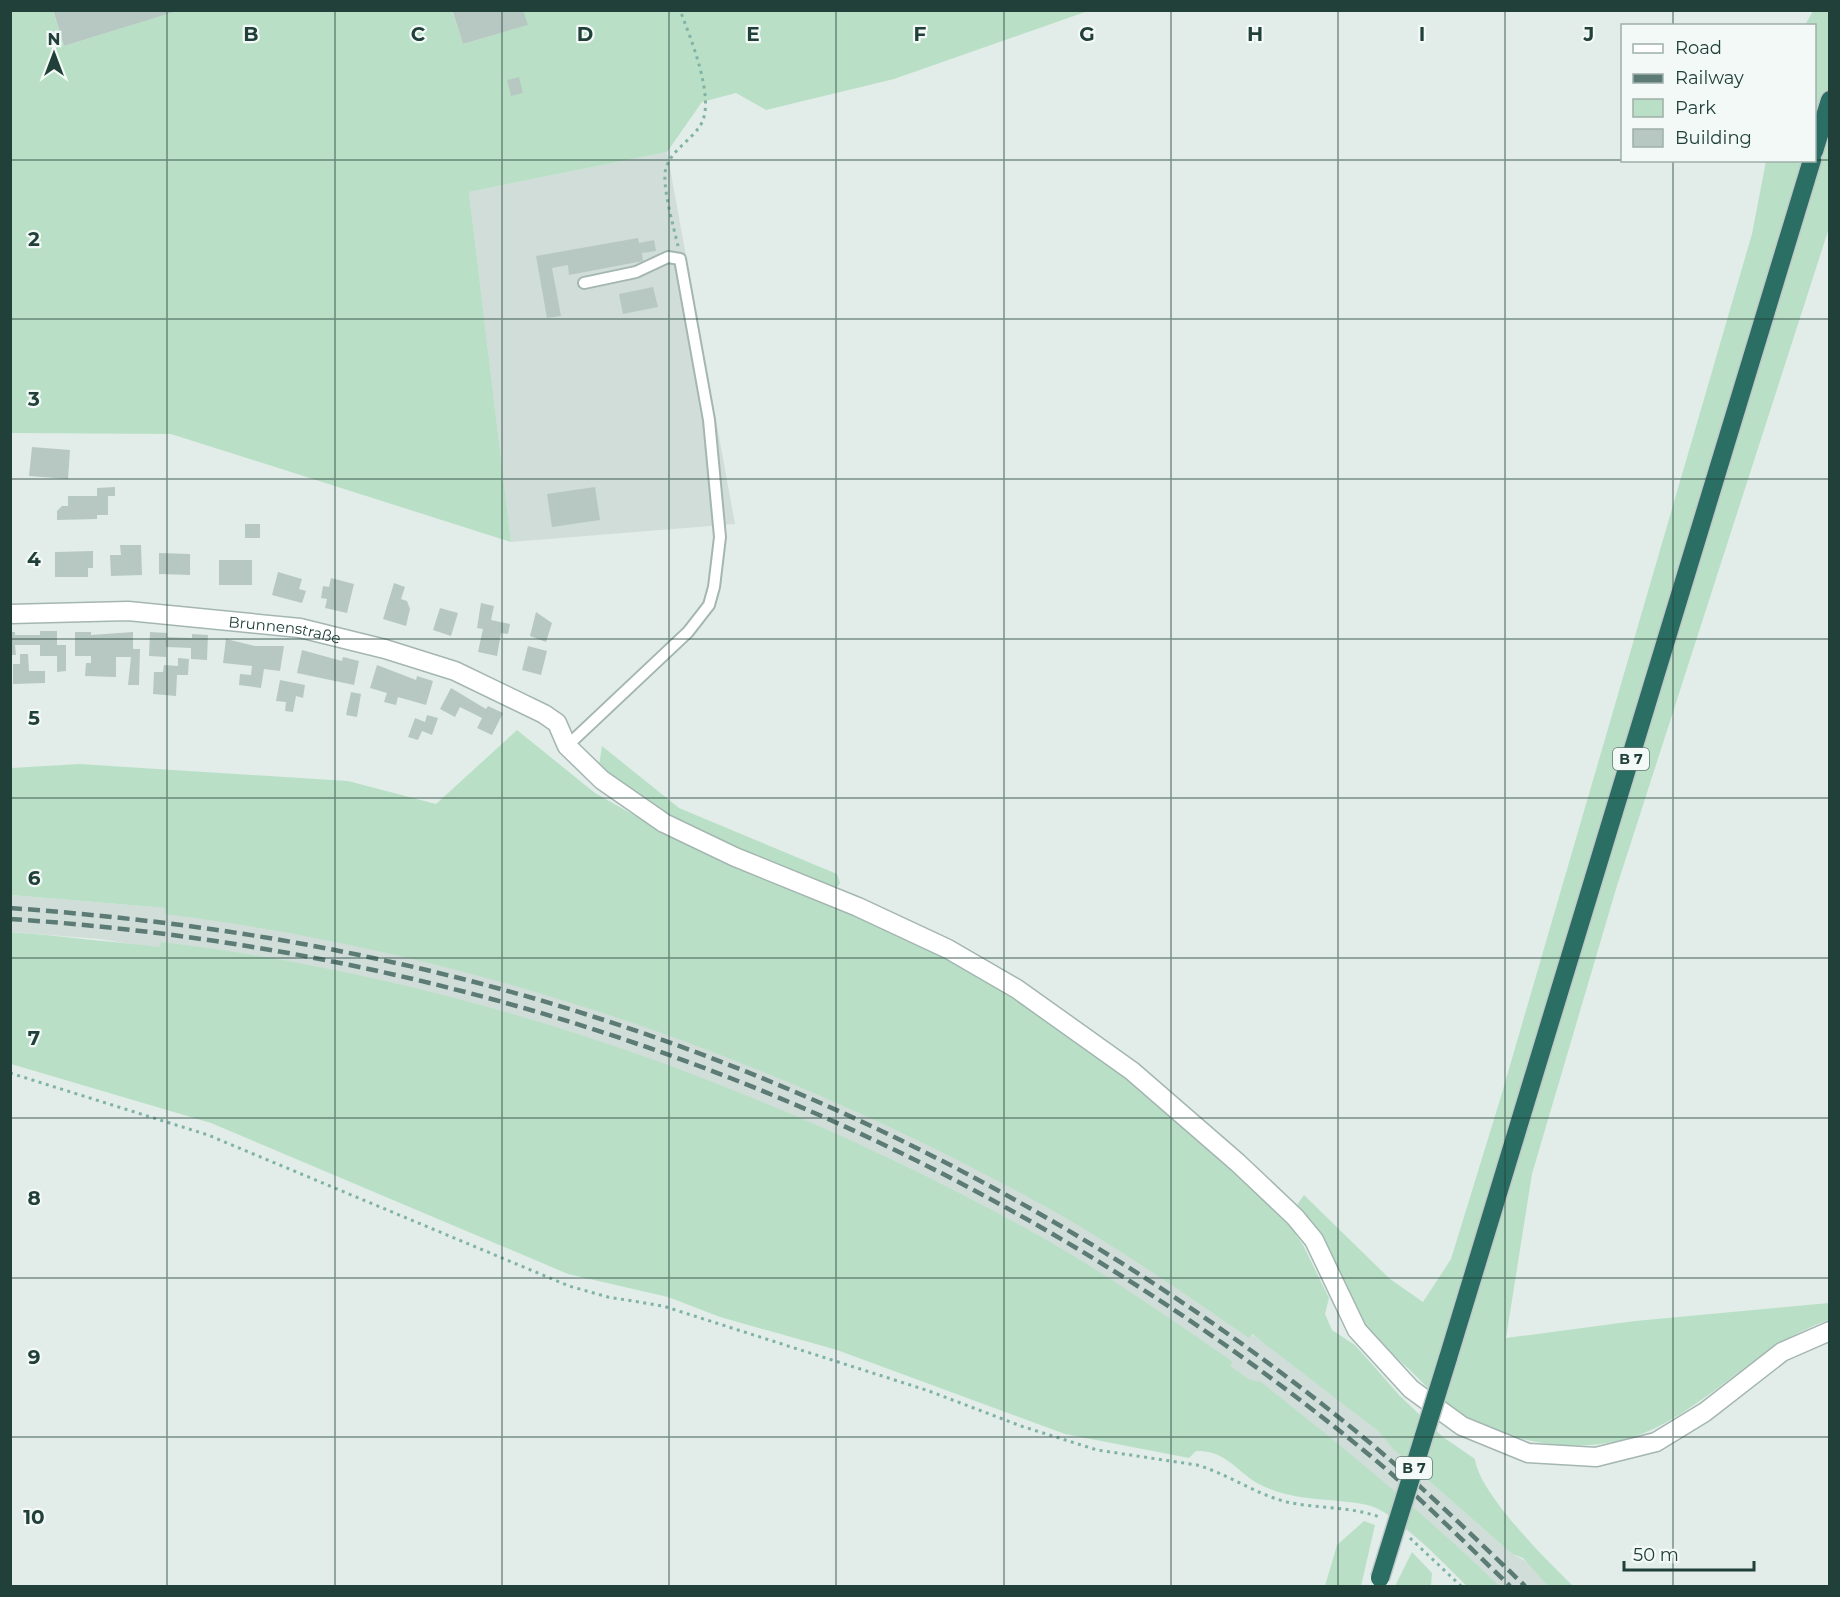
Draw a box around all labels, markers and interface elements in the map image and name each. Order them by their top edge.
text: B [243,22,259,46]
text: C [411,22,426,46]
text: D [577,22,593,46]
text: E [746,22,760,46]
text: F [914,22,927,46]
text: G [1079,22,1095,46]
text: H [1247,22,1263,46]
text: I [1419,22,1425,46]
text: J [1583,22,1594,46]
north arrow [24,24,84,84]
legend [1621,24,1816,162]
text: N [48,30,60,49]
text: Road [1675,37,1722,59]
text: Railway [1675,67,1744,89]
text: Park [1675,97,1716,119]
text: Building [1675,127,1752,149]
text: 2 [28,227,40,251]
text: 3 [27,387,40,411]
text: 4 [27,547,41,571]
street label: Brunnenstraße [228,611,343,647]
text: 5 [28,706,40,730]
road number: B 7 [1613,748,1649,770]
text: 6 [28,866,41,890]
text: 7 [28,1026,40,1050]
text: 8 [27,1186,41,1210]
text: 9 [28,1345,40,1369]
road number: B 7 [1396,1457,1432,1479]
text: 10 [23,1505,45,1529]
scale bar [1624,1534,1754,1572]
text: 50 m [1633,1544,1679,1566]

